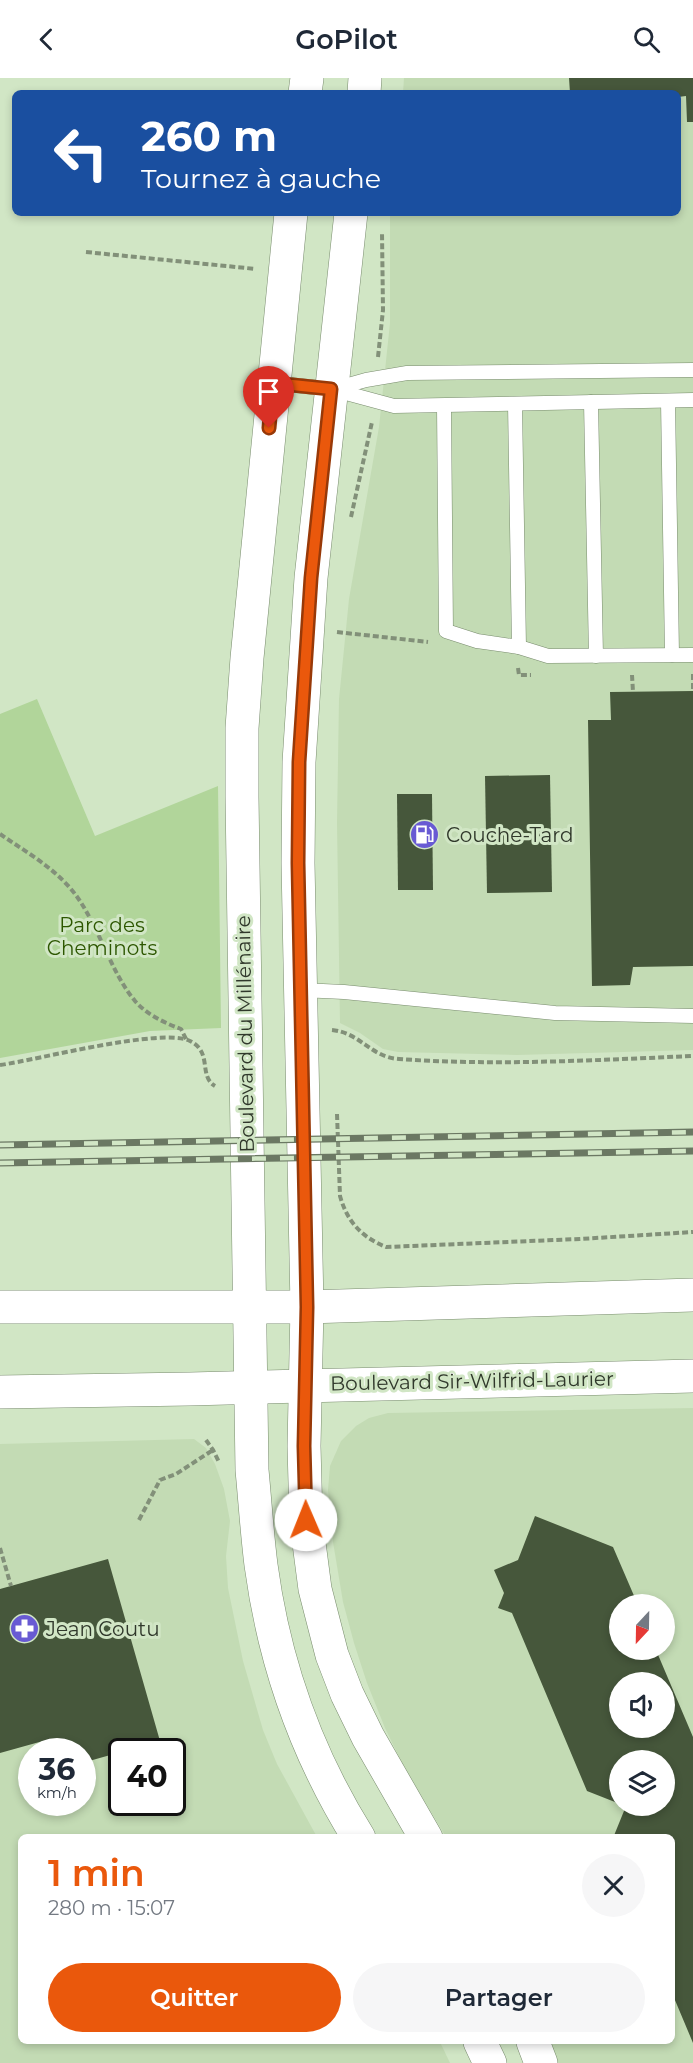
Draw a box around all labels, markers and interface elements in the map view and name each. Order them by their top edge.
icon: back [30,23,63,56]
text: GoPilot [295,23,398,56]
icon: search [630,23,663,56]
text: 260 m [141,110,277,162]
icon: left [42,114,120,192]
text: Tournez à gauche [141,162,381,195]
pin [243,366,294,428]
icon: arrive [252,375,285,408]
fuel station icon: Couche-Tard [409,819,441,851]
place label: Couche-Tard [446,823,574,847]
park label: Parc des Cheminots [47,913,157,960]
street label: Boulevard du Millénaire [231,915,259,1153]
street label: Boulevard Sir-Wilfrid-Laurier [330,1367,614,1395]
position arrow [274,1488,338,1552]
north arrow [609,1594,675,1660]
map controls [609,1594,675,1816]
pharmacy icon: Jean Coutu [9,1613,41,1645]
place label: Jean Coutu [45,1617,160,1641]
button: sound [609,1672,675,1738]
speed limit sign: 40 [108,1738,186,1816]
button: layers [609,1750,675,1816]
text: 36 [39,1751,75,1788]
text: km/h [37,1783,77,1802]
text: 1 min [48,1851,145,1895]
button: close [582,1854,645,1917]
text: 280 m · 15:07 [48,1896,175,1920]
button: Quitter [48,1963,341,2032]
button: Partager [353,1963,645,2032]

